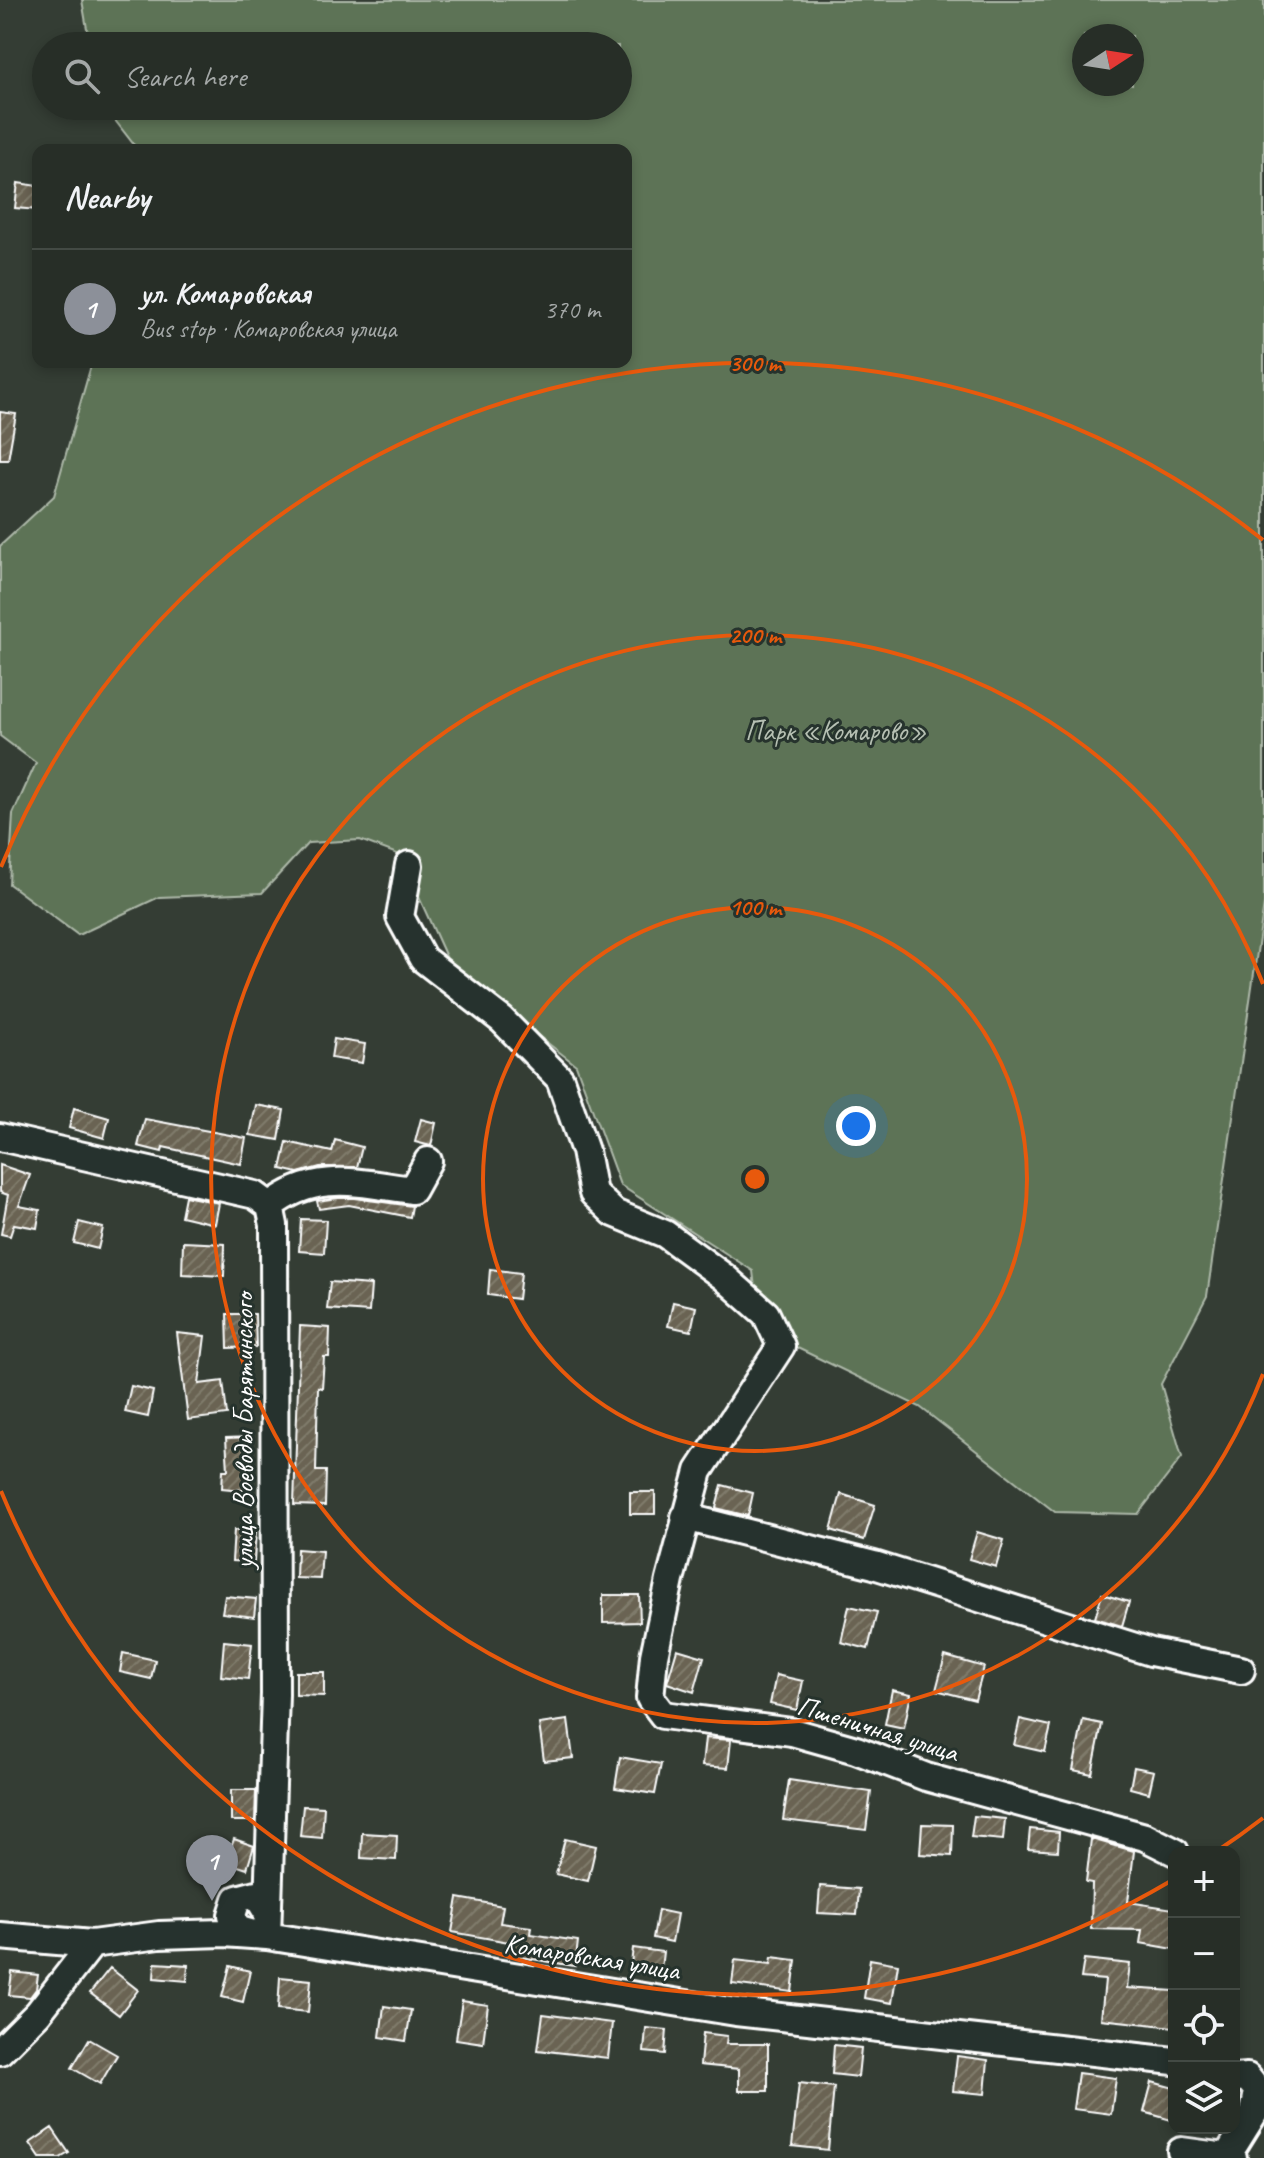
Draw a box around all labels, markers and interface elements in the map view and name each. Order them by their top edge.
north arrow [1072,24,1144,96]
search box [32,32,632,120]
icon: search [60,54,104,98]
text: Search here [124,57,246,95]
text: Nearby [64,175,150,218]
text: ул. Комаровская [140,274,311,312]
text: 1 [84,293,96,326]
text: 370 m [544,293,600,326]
text: Bus stop · Комаровская улица [140,312,397,345]
text: 300 m [729,348,783,378]
text: 200 m [729,620,783,650]
park label: Парк «Комарово» [745,713,927,748]
text: 100 m [729,892,783,922]
your location [836,1106,876,1146]
centre of rings [741,1165,769,1193]
street label: улица Воеводы Барятинского [226,1290,261,1571]
street label: Пшеничная улица [793,1687,964,1770]
pin: 1 [186,1835,238,1901]
map controls [1168,1846,1240,2134]
button: + [1168,1846,1240,1918]
button: − [1168,1918,1240,1990]
street label: Комаровская улица [502,1925,684,1988]
button: locate [1168,1990,1240,2062]
button: layers [1168,2062,1240,2134]

